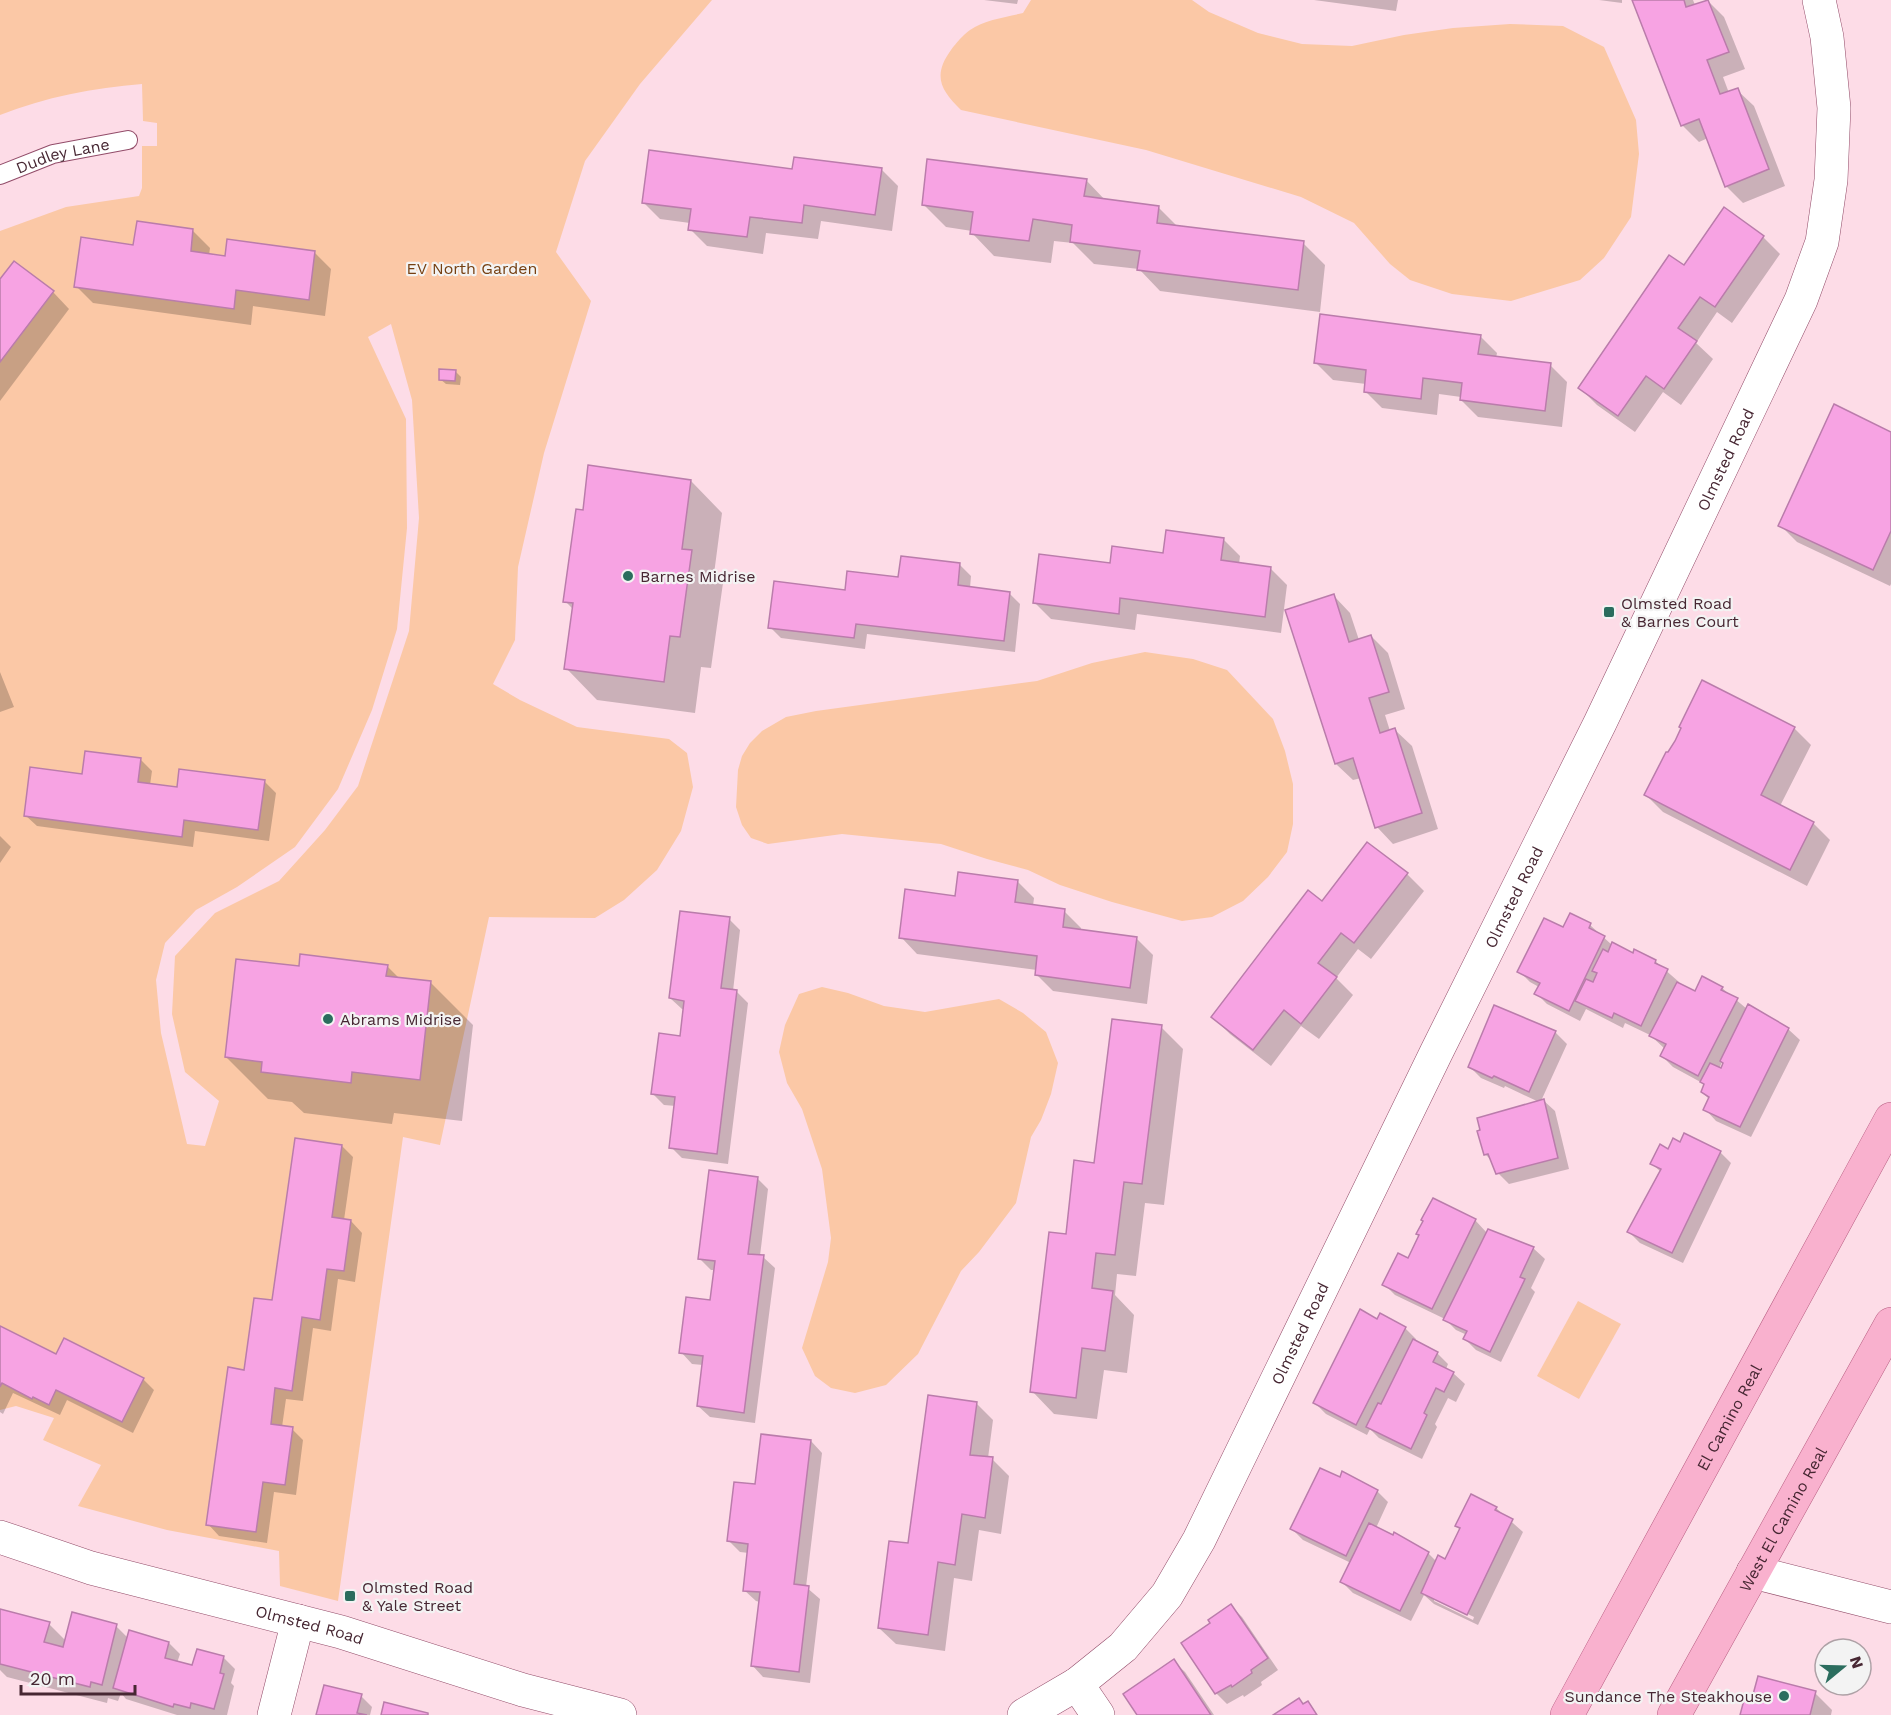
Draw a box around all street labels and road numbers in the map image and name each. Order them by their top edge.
street label: Dudley Lane [13,135,111,178]
street label: Olmsted Road [1693,405,1758,514]
street label: Olmsted Road [1481,843,1547,951]
street label: Olmsted Road [1267,1279,1333,1388]
street label: El Camino Real [1693,1361,1766,1474]
street label: West El Camino Real [1735,1443,1831,1595]
street label: Olmsted Road [254,1602,366,1649]

